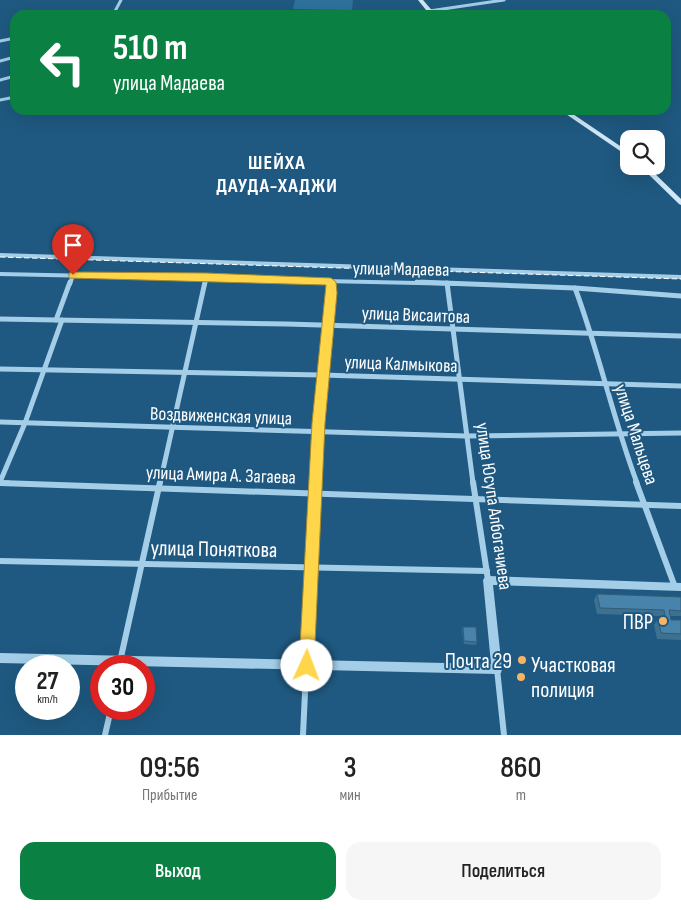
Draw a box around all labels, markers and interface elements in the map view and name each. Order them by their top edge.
text: 510 m [113,27,187,70]
icon: left [30,30,95,95]
text: улица Мадаева [113,70,225,97]
map controls [620,130,665,175]
button: search [620,130,665,175]
district label: ШЕЙХА ДАУДА-ХАДЖИ [216,151,338,198]
pin [52,224,94,275]
icon: arrive [59,231,87,259]
street label: улица Мадаева [352,257,449,282]
street label: улица Висаитова [361,302,471,329]
street label: улица Калмыкова [344,351,458,378]
street label: улица Мальцева [609,381,663,488]
street label: Воздвиженская улица [150,403,292,430]
street label: улица Юсупа Албогачиева [470,421,517,591]
street label: улица Амира А. Загаева [146,461,296,490]
street label: улица Поняткова [150,535,278,564]
place label: ПВР [623,609,653,636]
marker: ПВР [657,615,669,627]
position arrow [280,639,332,691]
place label: Почта 29 [445,648,512,675]
place label: Участковая полиция [531,652,616,704]
marker: Почта 29 [516,654,528,666]
speed limit sign: 30 [90,655,155,720]
text: 27 [37,666,58,697]
marker: Участковая полиция [515,671,527,683]
text: km/h [37,692,58,707]
text: 09:56 [140,750,200,786]
text: 3 [343,750,357,786]
text: 860 [500,750,541,786]
text: Прибытие [142,786,197,805]
text: мин [339,786,361,805]
text: m [516,786,526,805]
button: Выход [20,842,336,900]
button: Поделиться [346,842,661,900]

